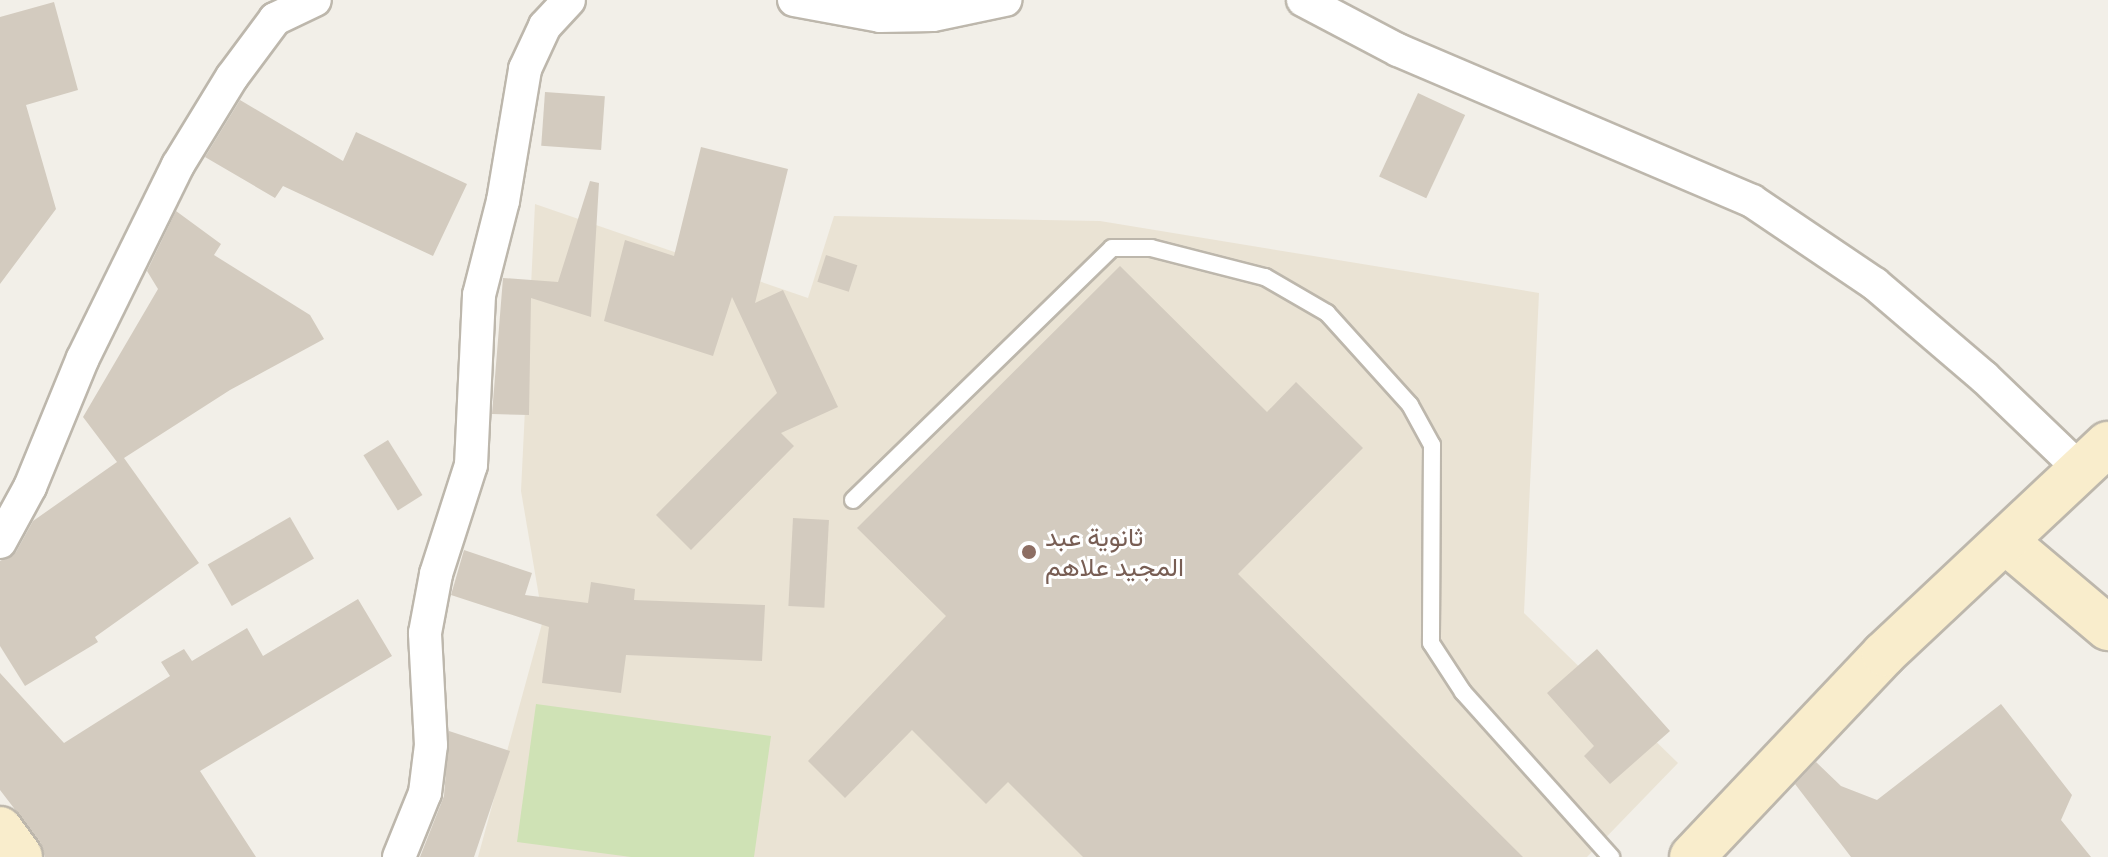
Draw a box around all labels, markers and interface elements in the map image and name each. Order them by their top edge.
place label: ثانوية عبد المجيد علاهم [1045,521,1184,582]
marker: ثانوية عبد المجيد علاهم [1020,543,1038,561]

